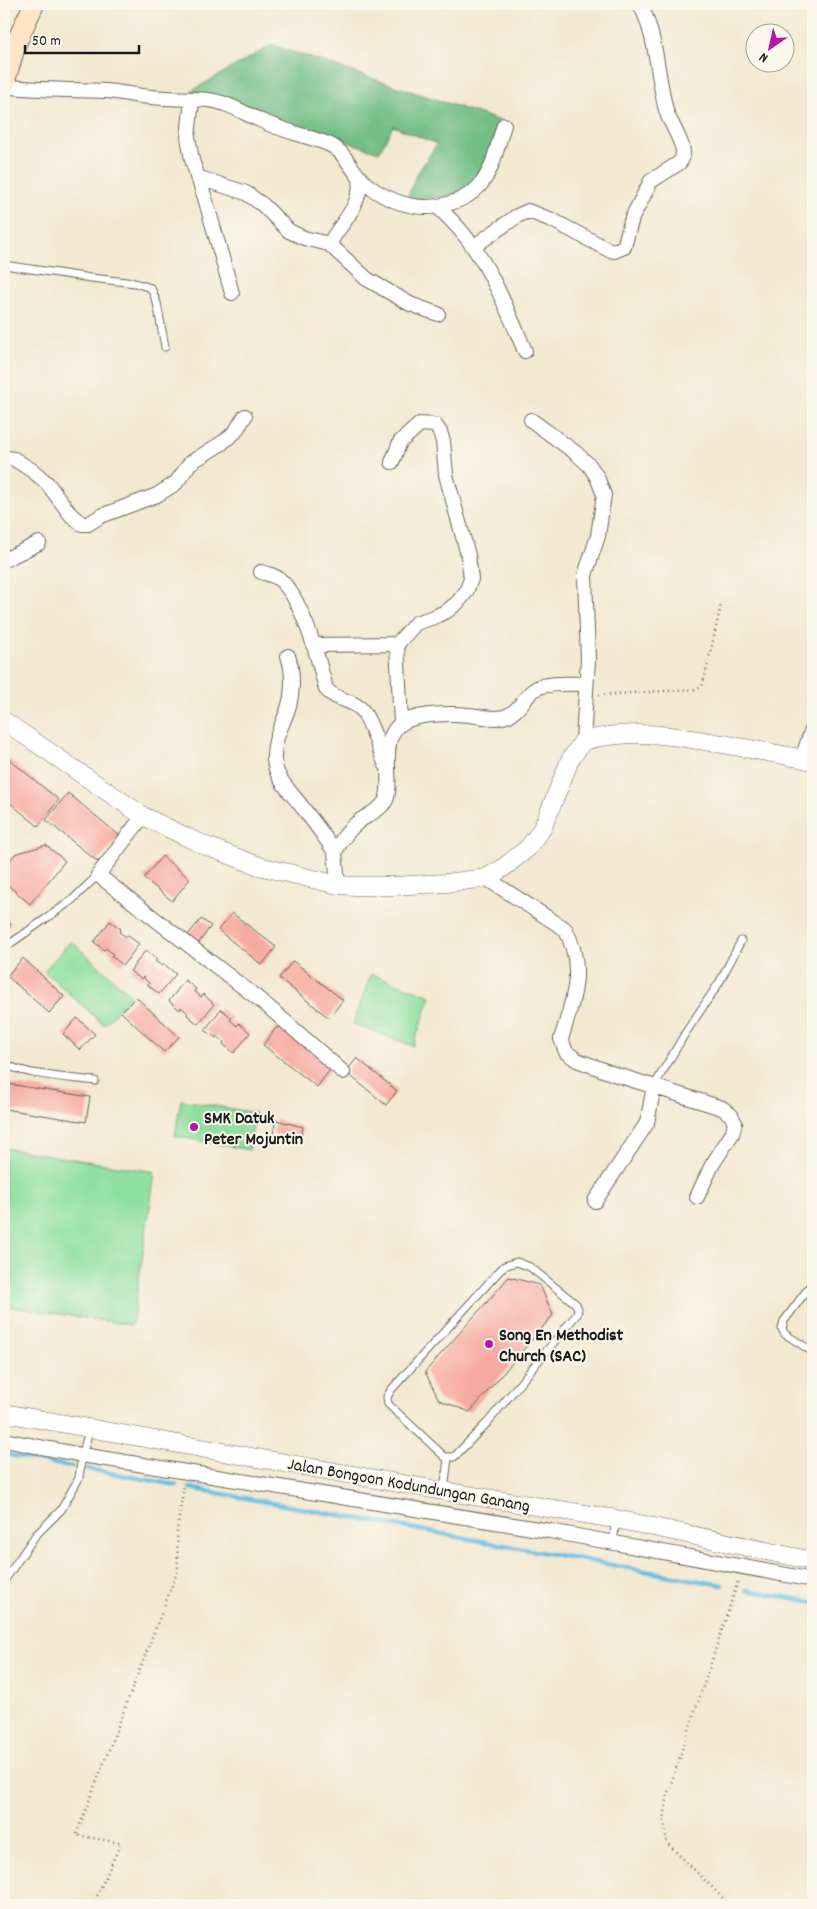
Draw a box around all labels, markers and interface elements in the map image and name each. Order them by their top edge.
scale bar [25,22,139,54]
north arrow [744,22,794,72]
text: 50 m [32,31,61,53]
text: N [755,47,772,67]
place label: SMK Datuk Peter Mojuntin [204,1107,303,1153]
marker: SMK Datuk Peter Mojuntin [188,1121,200,1133]
place label: Song En Methodist Church (SAC) [499,1324,624,1370]
marker: Song En Methodist Church (SAC) [483,1338,495,1350]
street label: Jalan Bongoon Kodundungan Ganang [285,1453,532,1520]

